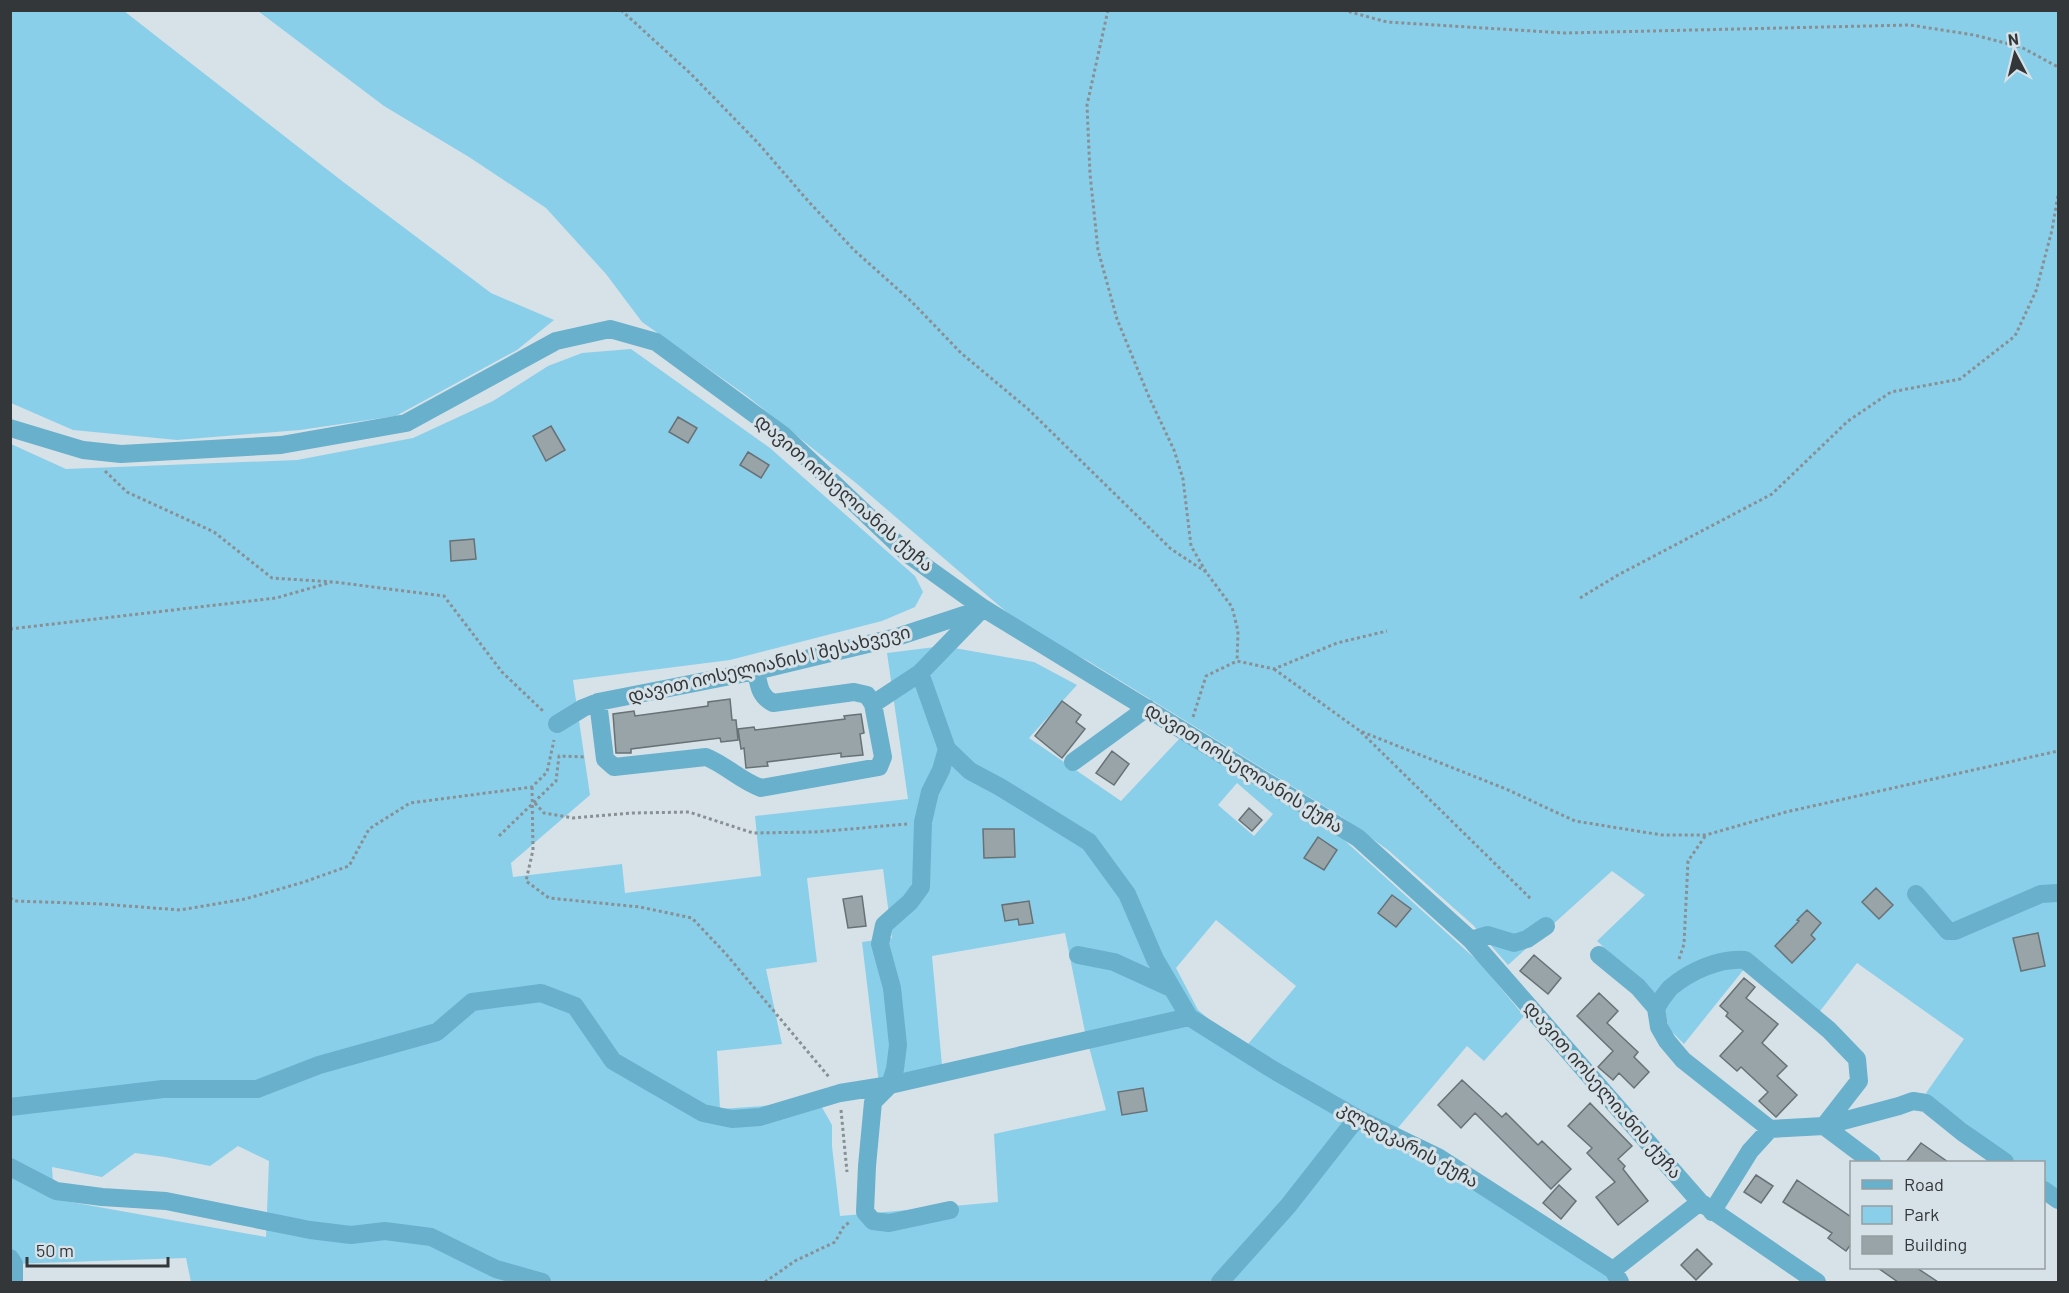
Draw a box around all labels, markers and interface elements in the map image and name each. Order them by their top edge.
north arrow [1985,24,2045,84]
text: N [2007,29,2020,49]
street label: დავით იოსელიანის ქუჩა [750,409,938,576]
street label: დავით იოსელიანის I შესახვევი [625,620,912,707]
street label: დავით იოსელიანის ქუჩა [1141,697,1347,838]
street label: დავით იოსელიანის ქუჩა [1520,996,1687,1184]
street label: კლდეკარის ქუჩა [1334,1096,1483,1193]
legend [1850,1161,2045,1269]
text: Road [1904,1173,1944,1195]
text: Park [1904,1203,1939,1225]
scale bar [27,1230,168,1268]
text: Building [1904,1233,1967,1255]
text: 50 m [36,1239,74,1261]

